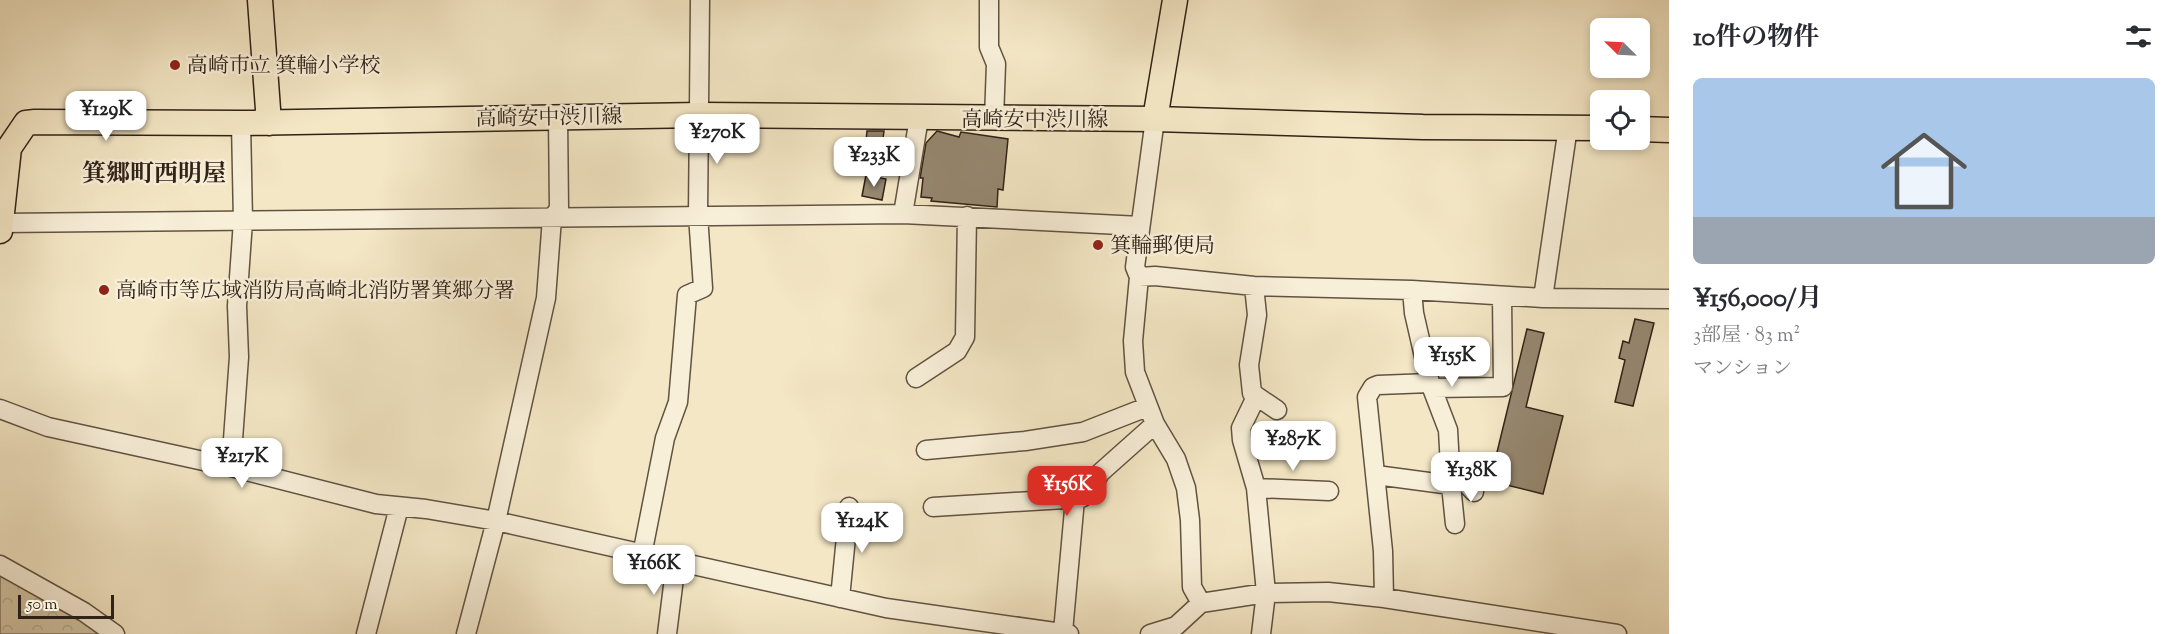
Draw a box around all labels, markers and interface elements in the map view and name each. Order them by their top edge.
north arrow [1590,18,1650,78]
map controls [1590,18,1650,150]
text: 10件の物件 [1693,20,1819,57]
icon: filters [2122,20,2155,53]
place label: 高崎市立 箕輪小学校 [187,52,380,82]
marker: 高崎市立 箕輪小学校 [168,58,182,72]
button: locate [1590,90,1650,150]
pin: ¥129K [64,91,148,142]
text: ¥129K [79,96,133,125]
street label: 高崎安中渋川線 [475,103,623,135]
street label: 高崎安中渋川線 [962,106,1109,136]
pin: ¥270K [675,114,759,165]
icon: home [1870,117,1978,225]
text: ¥270K [689,119,745,148]
pin: ¥233K [832,137,916,188]
text: ¥233K [848,142,900,171]
district label: 箕郷町西明屋 [82,158,226,192]
place label: 箕輪郵便局 [1110,232,1215,262]
marker: 箕輪郵便局 [1091,238,1105,252]
place label: 高崎市等広域消防局高崎北消防署箕郷分署 [116,277,515,307]
text: ¥156,000/月 [1693,281,1822,318]
marker: 高崎市等広域消防局高崎北消防署箕郷分署 [97,283,111,297]
text: 3部屋 · 83 m² [1693,322,1800,351]
pin: ¥155K [1410,337,1494,388]
text: ¥155K [1428,342,1476,371]
text: マンション [1693,355,1792,384]
pin: ¥287K [1251,421,1335,472]
text: ¥287K [1265,426,1321,455]
pin: ¥217K [200,438,284,489]
text: ¥217K [215,443,269,472]
pin: ¥138K [1429,452,1513,503]
text: ¥138K [1445,457,1497,486]
pin: ¥156K [1025,466,1109,517]
text: ¥156K [1042,471,1092,500]
pin: ¥124K [820,503,904,554]
text: ¥124K [835,508,889,537]
pin: ¥166K [612,545,696,596]
text: ¥166K [627,550,681,579]
scale bar [18,592,114,620]
text: 50 m [27,594,58,617]

